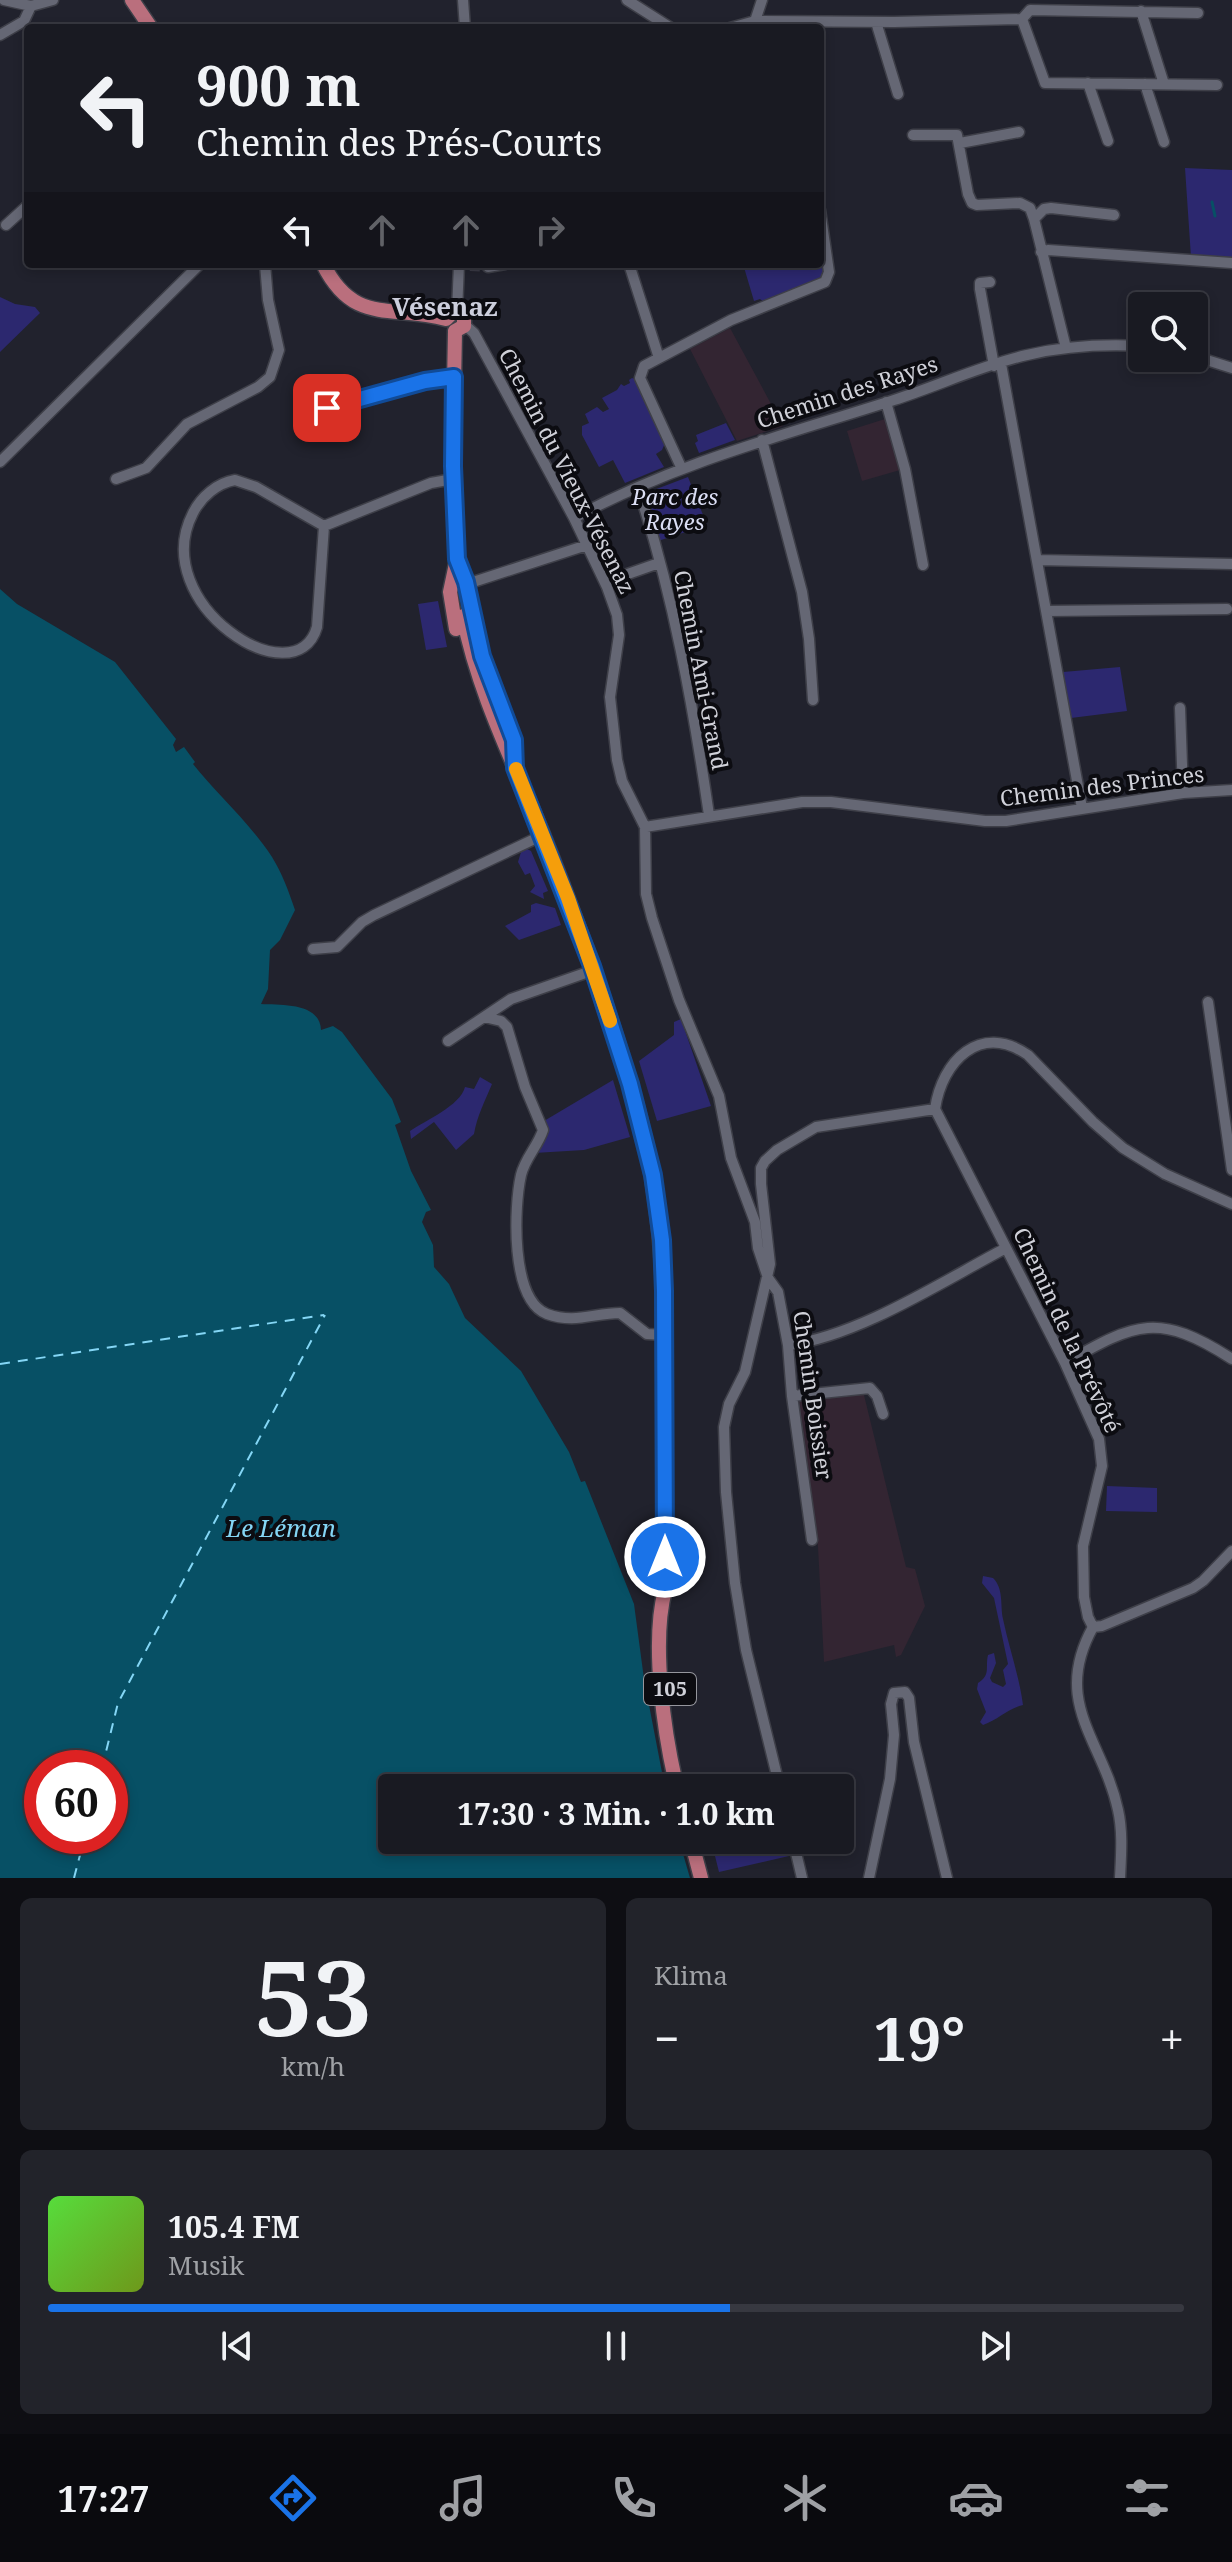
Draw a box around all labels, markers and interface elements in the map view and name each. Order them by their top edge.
text: 900 m [196,46,361,122]
icon: left [64,56,168,160]
text: Chemin des Prés-Courts [196,118,602,167]
icon: left [276,208,320,252]
icon: ahead [360,208,404,252]
icon: ahead [444,208,488,252]
icon: right [528,208,572,252]
district label: Vésenaz [392,288,498,324]
map controls [1128,292,1208,372]
button: search [1128,292,1208,372]
street label: Chemin du Vieux-Vésenaz [493,342,643,599]
street label: Chemin des Rayes [752,348,941,434]
pin [293,374,361,442]
icon: arrive [305,386,349,430]
park label: Parc des Rayes [631,481,718,536]
street label: Chemin Ami-Grand [668,567,736,773]
street label: Chemin des Princes [998,758,1206,812]
street label: Chemin de la Prévôté [1007,1222,1129,1437]
street label: Chemin Boissier [787,1309,841,1482]
water label: Le Léman [225,1511,336,1544]
position arrow [623,1515,707,1599]
road number: 105 [644,1673,696,1705]
speed limit sign: 60 [24,1750,128,1854]
text: 17:30 · 3 Min. · 1.0 km [457,1793,775,1834]
text: 53 [254,1925,372,2066]
text: Klima [654,1957,728,1993]
text: 19° [874,1997,965,2079]
text: − [654,2008,679,2068]
text: + [1159,2008,1184,2068]
text: km/h [281,2048,345,2084]
text: 105.4 FM [168,2206,300,2247]
text: Musik [168,2247,244,2283]
icon: previous [215,2324,259,2368]
icon: pause [594,2324,638,2368]
icon: next [973,2324,1017,2368]
icon: directions [265,2470,321,2526]
icon: music [435,2470,491,2526]
icon: phone [606,2470,662,2526]
icon: climate [777,2470,833,2526]
icon: car [948,2470,1004,2526]
icon: filters [1119,2470,1175,2526]
text: 17:27 [57,2474,150,2523]

